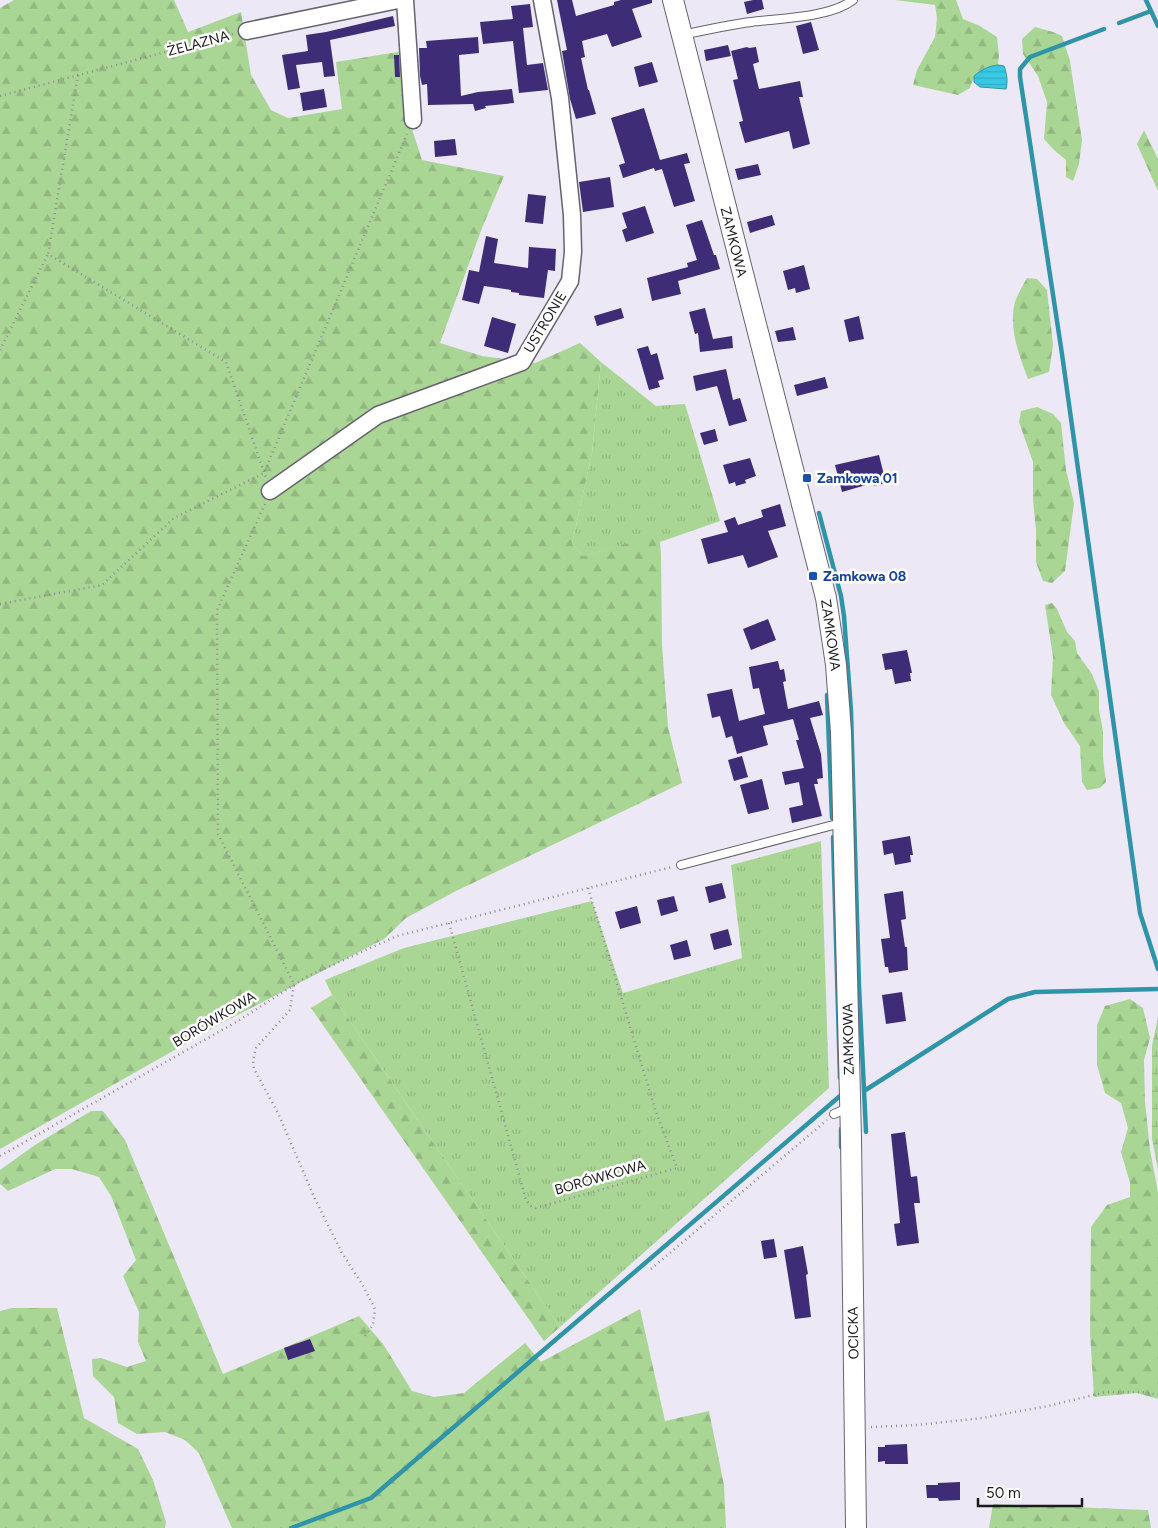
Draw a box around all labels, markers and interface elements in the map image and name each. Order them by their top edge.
street label: ŻELAZNA [165,27,231,60]
street label: ZAMKOWA [717,205,751,280]
street label: USTRONIE [520,288,570,356]
place label: Zamkowa 01 [817,470,898,487]
marker: Zamkowa 01 [801,472,813,484]
place label: Zamkowa 08 [823,568,906,585]
marker: Zamkowa 08 [807,570,819,582]
street label: ZAMKOWA [817,598,844,672]
street label: BORÓWKOWA [170,988,259,1051]
street label: ZAMKOWA [839,1002,858,1075]
street label: BORÓWKOWA [553,1156,648,1199]
street label: OCICKA [845,1306,862,1360]
scale bar [978,1476,1082,1508]
text: 50 m [986,1484,1021,1502]

